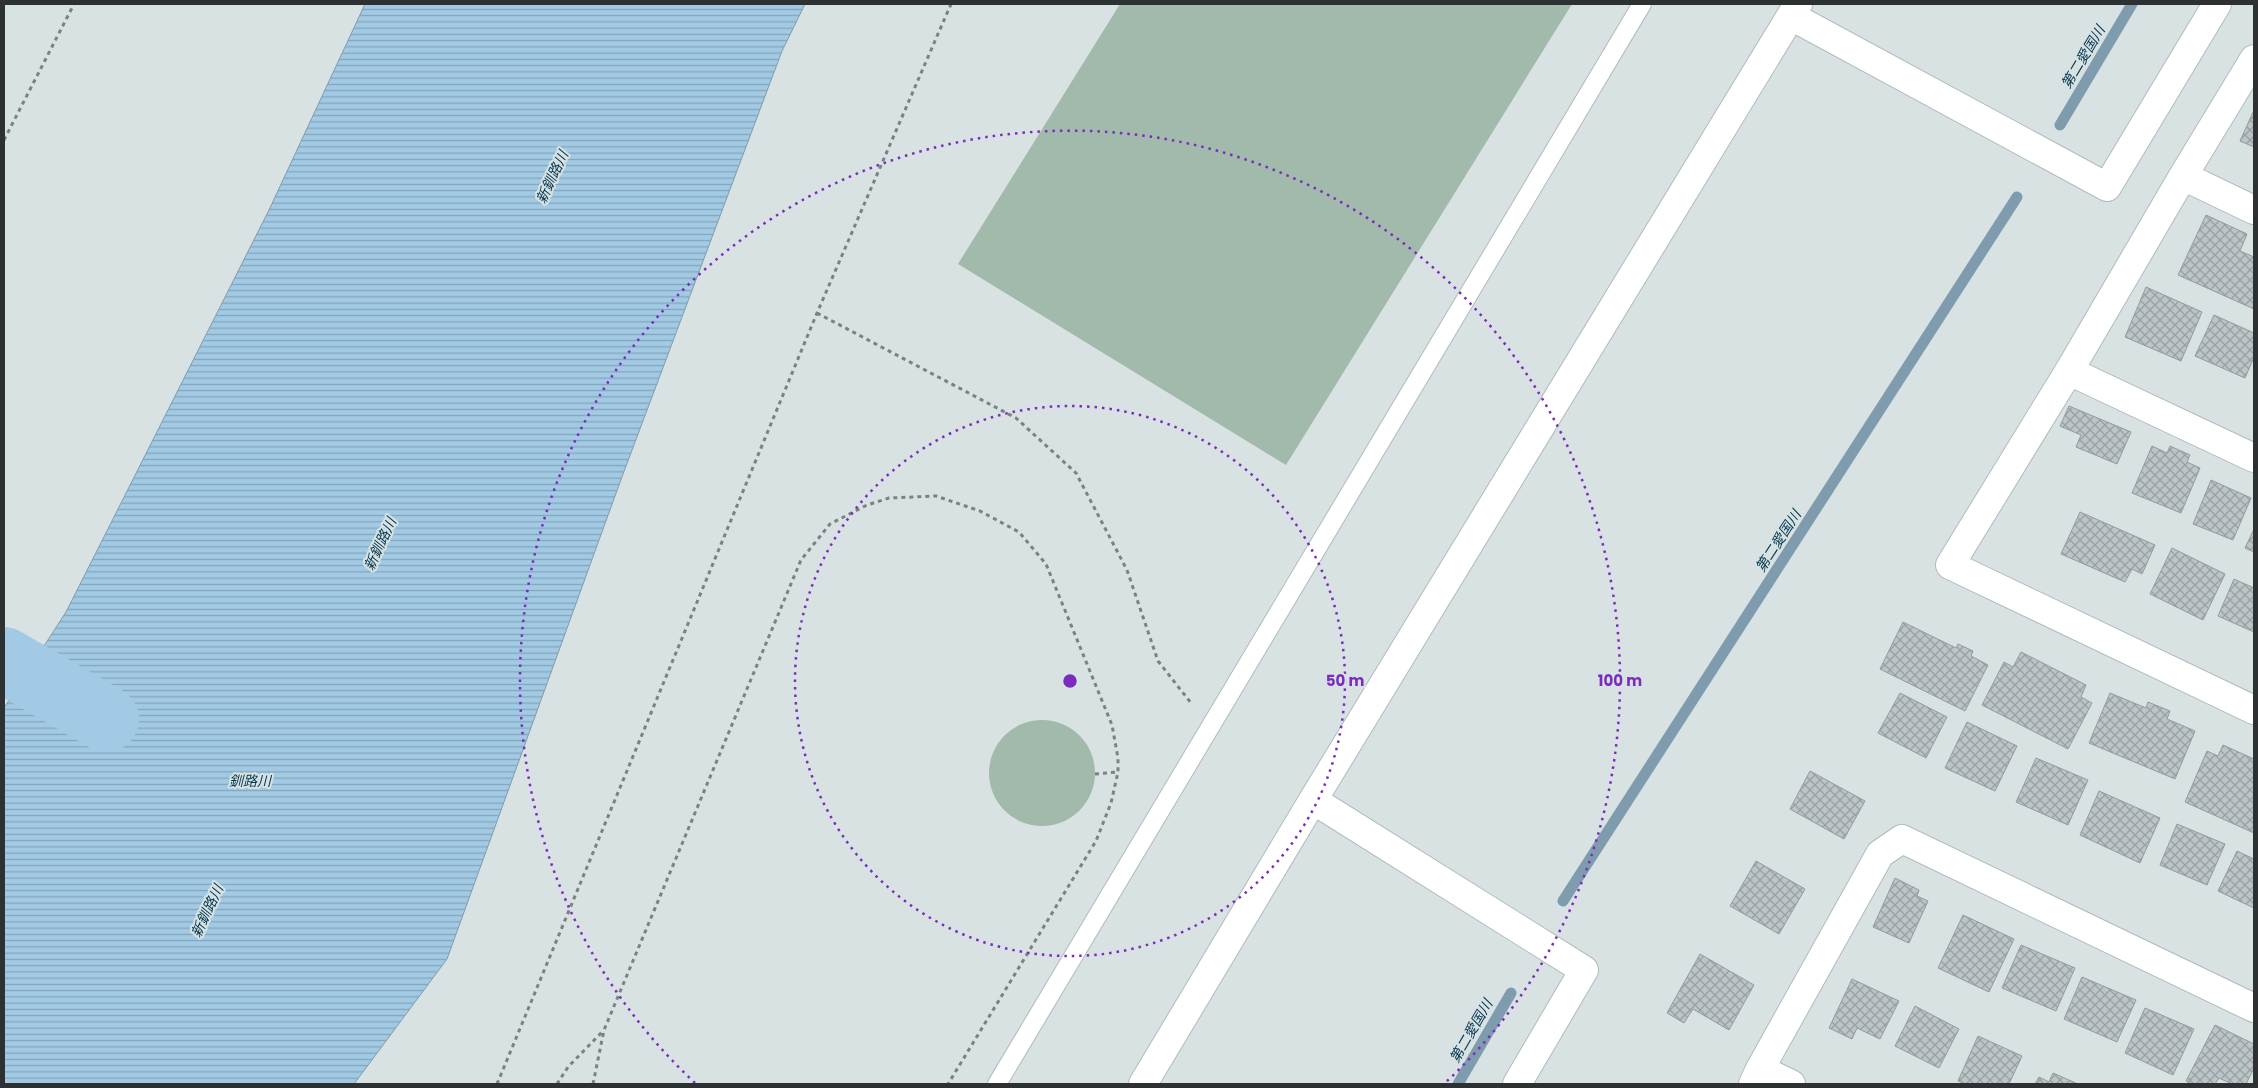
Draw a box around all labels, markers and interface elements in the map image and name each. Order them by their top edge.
water label: 第二愛国川 [2056,20,2111,92]
water label: 新釧路川 [531,146,574,207]
water label: 第二愛国川 [1751,505,1807,576]
water label: 新釧路川 [359,513,402,574]
text: 50 m [1326,670,1364,691]
text: 100 m [1598,670,1642,691]
centre of rings [1061,672,1079,690]
water label: 釧路川 [229,771,273,791]
water label: 新釧路川 [186,880,229,941]
water label: 第二愛国川 [1445,994,1498,1066]

